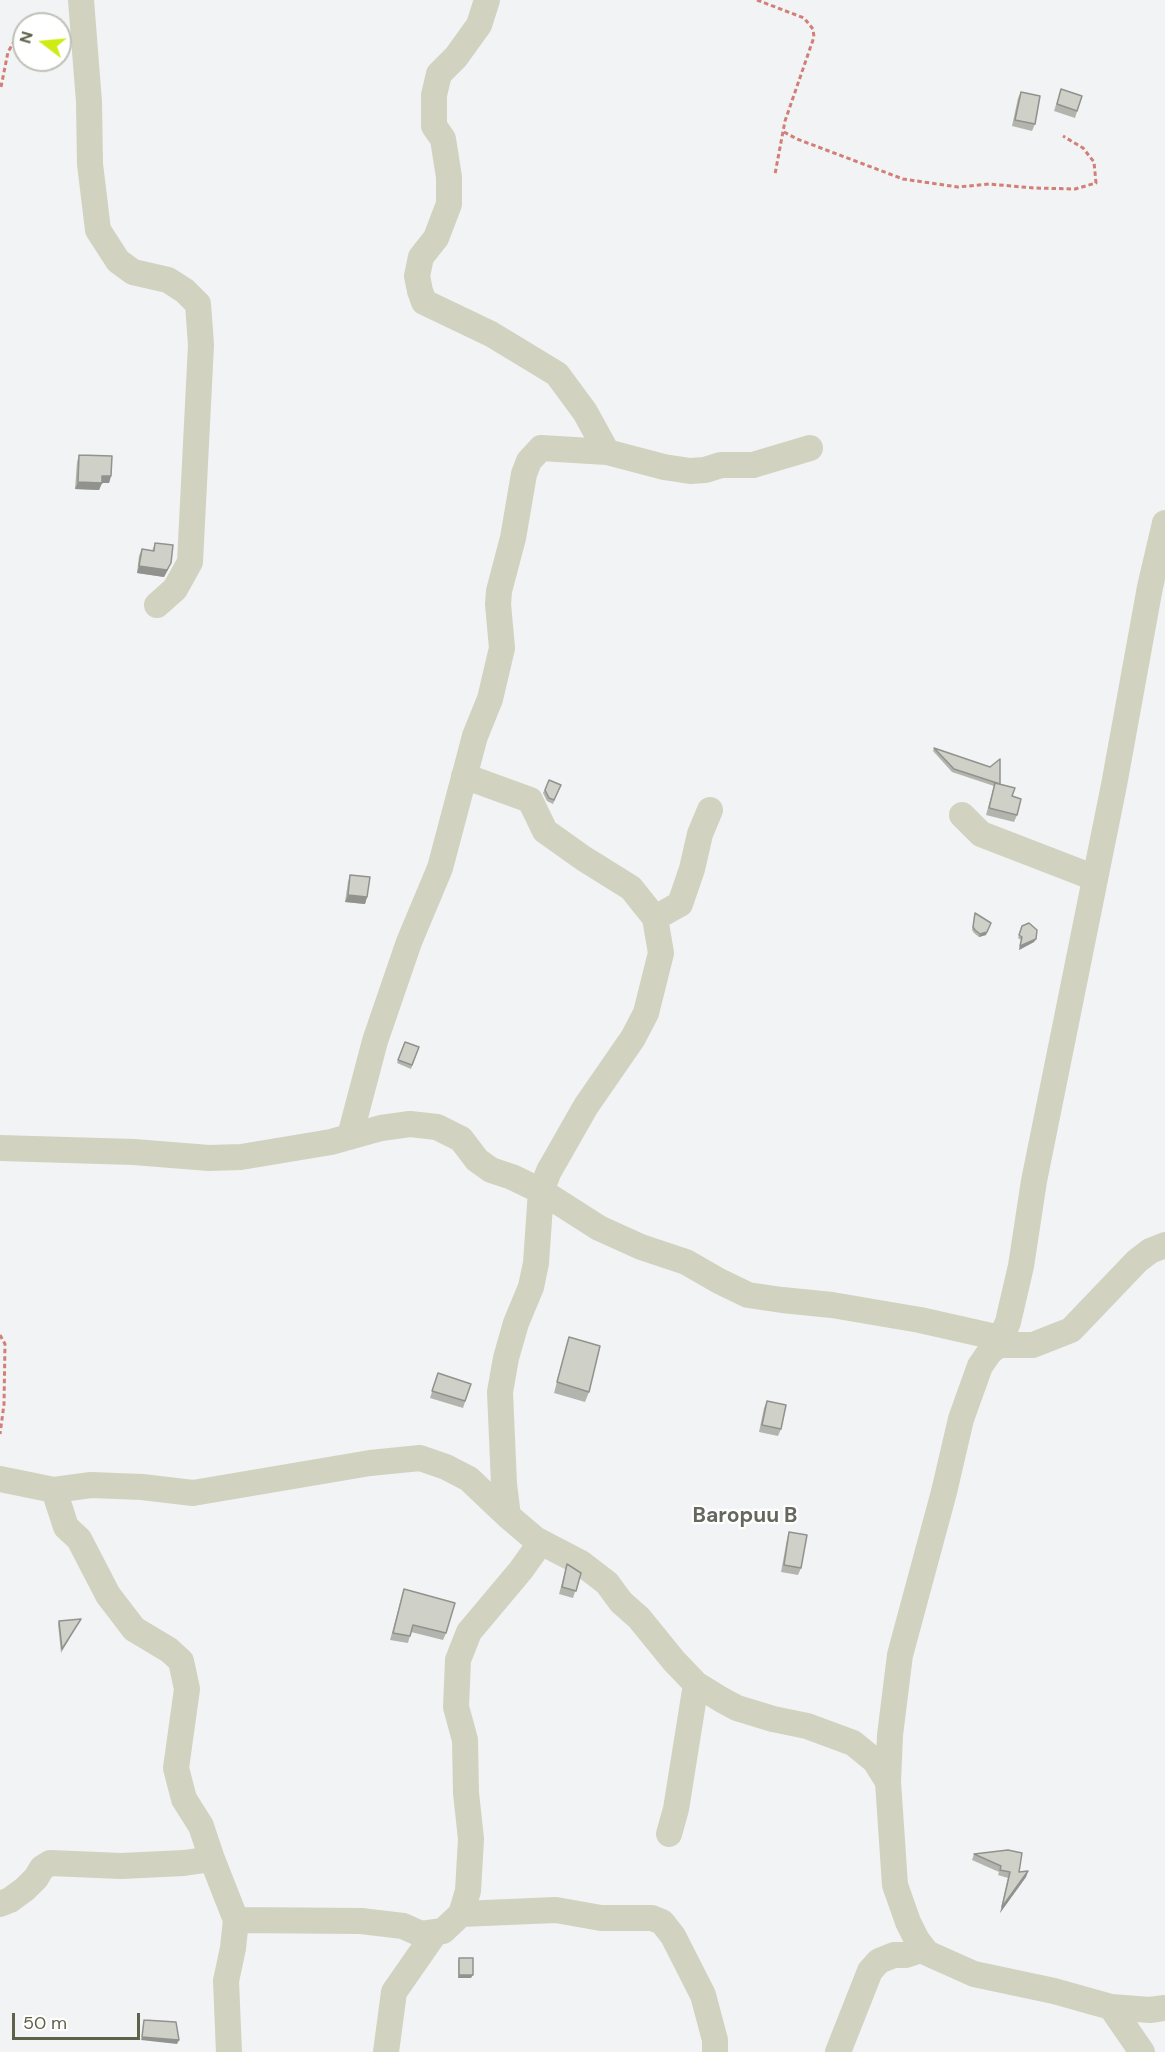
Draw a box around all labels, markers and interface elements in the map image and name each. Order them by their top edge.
north arrow [12,12,72,72]
text: N [14,29,38,46]
district label: Baropuu B [693,1503,797,1529]
scale bar [15,2001,142,2039]
text: 50 m [23,2011,67,2035]

